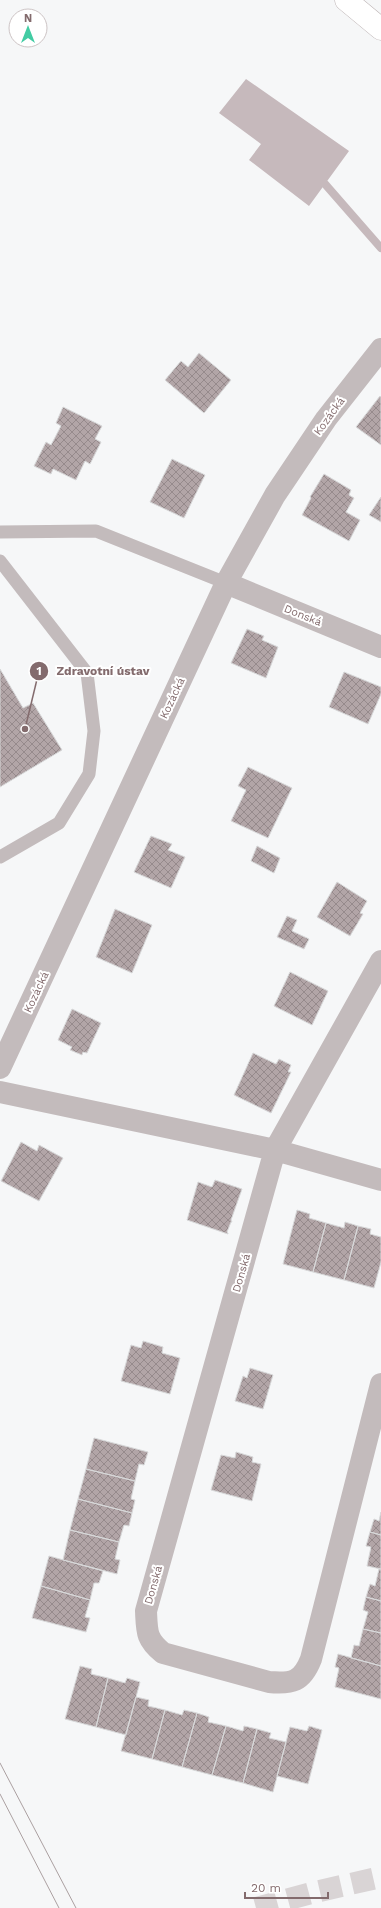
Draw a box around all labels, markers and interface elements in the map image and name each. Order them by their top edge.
north arrow [8,8,48,48]
text: N [24,12,32,25]
street label: Kozácká [311,395,348,438]
street label: Donská [282,602,324,629]
callout: Zdravotní ústav [29,659,158,683]
text: 1 [36,664,42,678]
text: Zdravotní ústav [57,664,150,678]
street label: Kozácká [157,676,188,721]
street label: Kozácká [21,970,52,1015]
street label: Donská [230,1252,253,1294]
street label: Donská [142,1564,165,1606]
scale bar [245,1874,328,1900]
text: 20 m [251,1881,281,1895]

